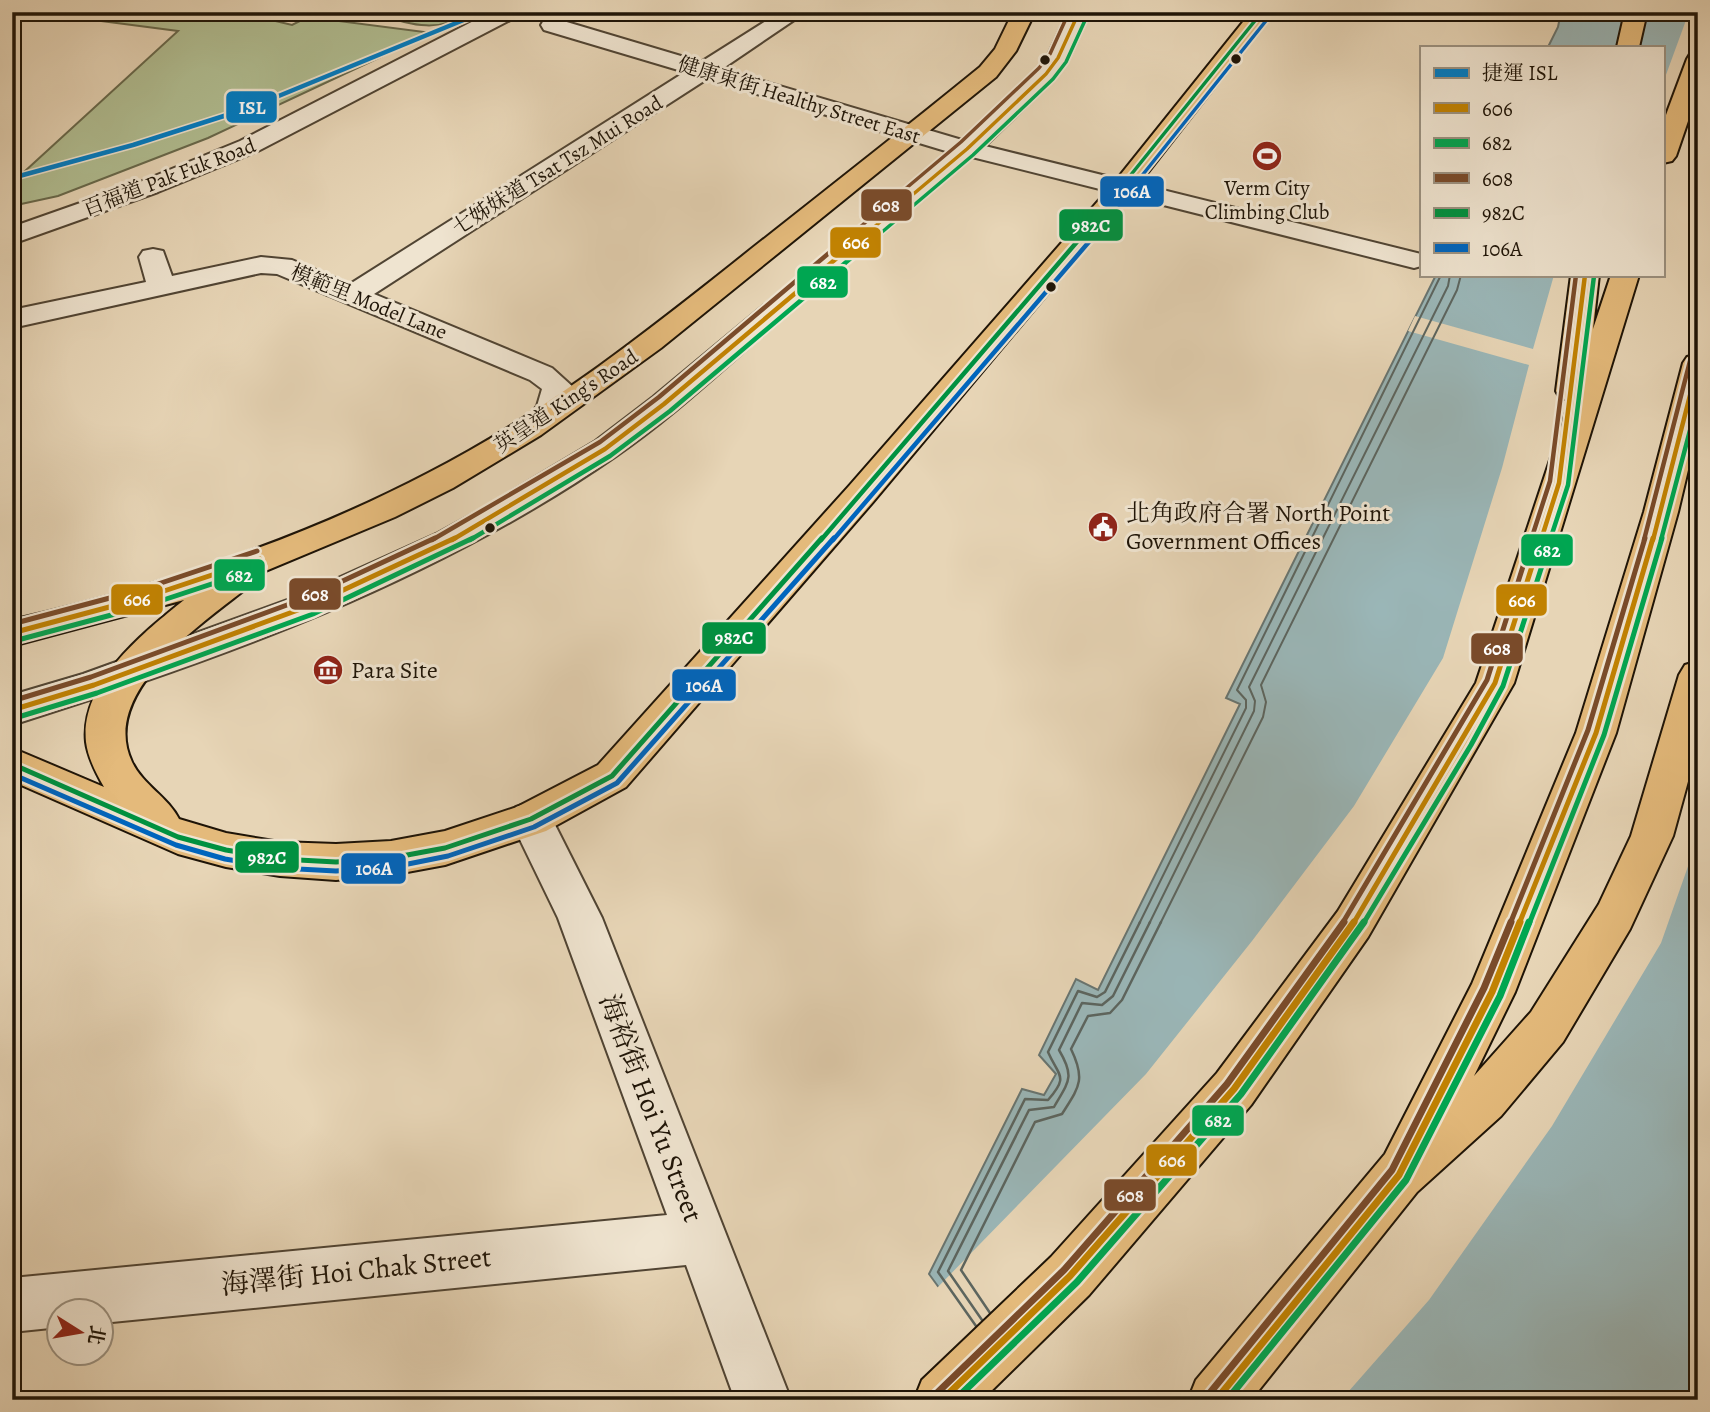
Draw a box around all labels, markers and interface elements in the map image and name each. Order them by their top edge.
legend [1420,46,1664,276]
street label: 健康東街 Healthy Street East [674,50,924,150]
unlabelled marker [1229,52,1243,66]
unlabelled marker [1038,53,1052,67]
text: 捷運 ISL [1482,59,1558,87]
street label: 七姊妹道 Tsat Tsz Mui Road [446,88,668,241]
line badge: ISL [225,90,278,124]
text: ISL [238,95,267,121]
text: 606 [1482,95,1513,123]
text: 682 [1482,129,1512,157]
street label: 百福道 Pak Fuk Road [79,131,260,223]
sports icon: Verm City Climbing Club [1250,139,1284,173]
text: 608 [1482,165,1513,193]
place label: Verm City Climbing Club [1205,174,1329,226]
line badge: 106A [1099,175,1165,208]
text: 106A [1113,179,1152,205]
line badge: 608 [860,188,913,222]
text: 608 [872,193,900,219]
text: 982C [1482,199,1525,227]
line badge: 982C [1058,208,1124,242]
text: 982C [1072,213,1110,239]
line badge: 606 [829,226,882,259]
text: 606 [842,230,870,256]
text: 106A [1482,235,1523,263]
street label: 模範里 Model Lane [287,258,451,346]
line badge: 682 [796,265,849,299]
text: 682 [809,270,837,296]
unlabelled marker [1044,280,1058,294]
street label: 英皇道 King's Road [489,342,644,459]
place label: 北角政府合署 North Point Government Offices [1126,497,1390,557]
public building icon: 北角政府合署 North Point Government Offices [1086,510,1120,544]
unlabelled marker [483,521,497,535]
line badge: 682 [1520,533,1574,567]
text: 682 [1533,538,1561,564]
line badge: 682 [213,558,266,592]
text: 682 [225,563,253,589]
line badge: 608 [288,577,342,611]
text: 608 [301,582,329,608]
line badge: 606 [110,583,164,616]
line badge: 606 [1495,583,1548,617]
text: 606 [123,587,151,613]
text: 606 [1508,588,1536,614]
line badge: 982C [701,621,767,655]
text: 982C [715,625,753,651]
line badge: 608 [1470,632,1524,665]
text: 608 [1483,636,1511,662]
museum icon: Para Site [311,653,345,687]
place label: Para Site [351,654,438,686]
line badge: 106A [671,668,737,702]
text: 106A [685,673,724,699]
line badge: 982C [234,840,300,874]
text: 982C [248,845,286,871]
line badge: 106A [340,852,407,885]
text: 106A [355,856,394,882]
street label: 海裕街 Hoi Yu Street [590,989,712,1227]
line badge: 682 [1191,1104,1245,1137]
text: 682 [1204,1108,1232,1134]
line badge: 606 [1145,1143,1198,1177]
text: 606 [1158,1148,1186,1174]
line badge: 608 [1103,1178,1157,1212]
text: 608 [1116,1183,1144,1209]
street label: 海澤街 Hoi Chak Street [219,1238,493,1304]
north arrow [46,1296,116,1366]
text: 北 [81,1323,110,1347]

